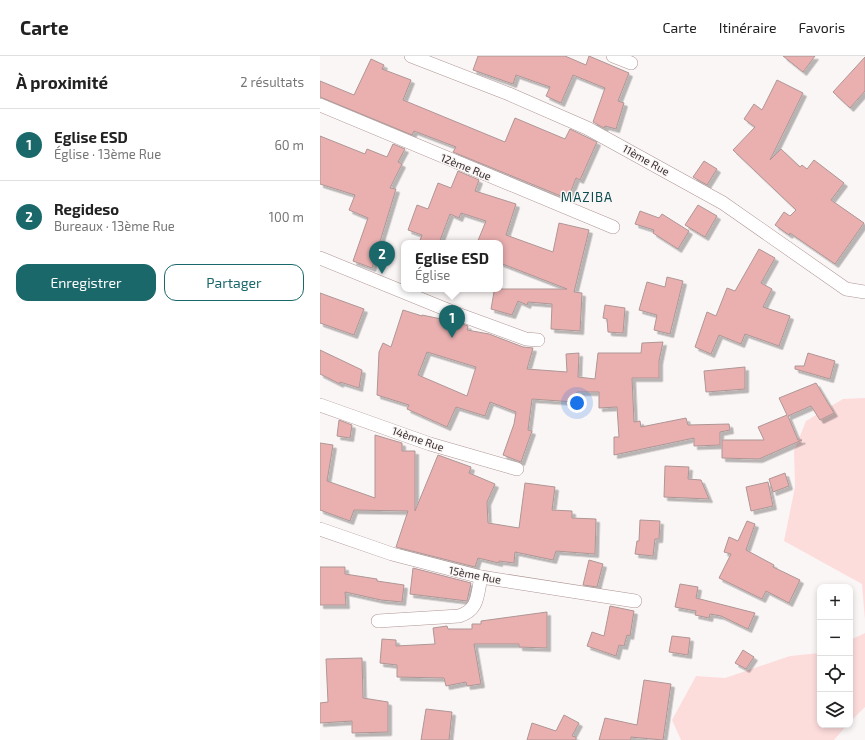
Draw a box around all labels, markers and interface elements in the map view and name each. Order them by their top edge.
text: Carte [20,16,69,39]
text: Carte [663,19,697,36]
text: Itinéraire [719,19,777,36]
text: Favoris [799,19,845,36]
text: À proximité [16,72,108,92]
text: 2 résultats [240,74,304,90]
text: Eglise ESD [54,128,128,146]
text: 1 [26,137,32,153]
text: 60 m [274,137,304,153]
street label: 11ème Rue [621,141,672,178]
text: Église · 13ème Rue [54,146,161,162]
street label: 12ème Rue [439,150,493,183]
district label: MAZIBA [561,189,613,205]
text: Regideso [54,200,119,218]
text: 2 [25,209,33,225]
text: 100 m [269,209,304,225]
text: Bureaux · 13ème Rue [54,218,175,234]
popup [401,240,503,292]
pin: 2 [369,241,395,274]
text: Eglise ESD [415,249,489,267]
button: Enregistrer [16,264,156,301]
button: Partager [164,264,304,301]
text: Église [415,267,450,283]
pin: 1 [439,305,465,338]
your location [567,393,587,413]
street label: 14ème Rue [391,424,446,453]
street label: 15ème Rue [448,563,503,586]
map controls [817,584,853,728]
button: + [817,584,853,620]
button: − [817,620,853,656]
button: locate [817,656,853,692]
button: layers [817,692,853,728]

